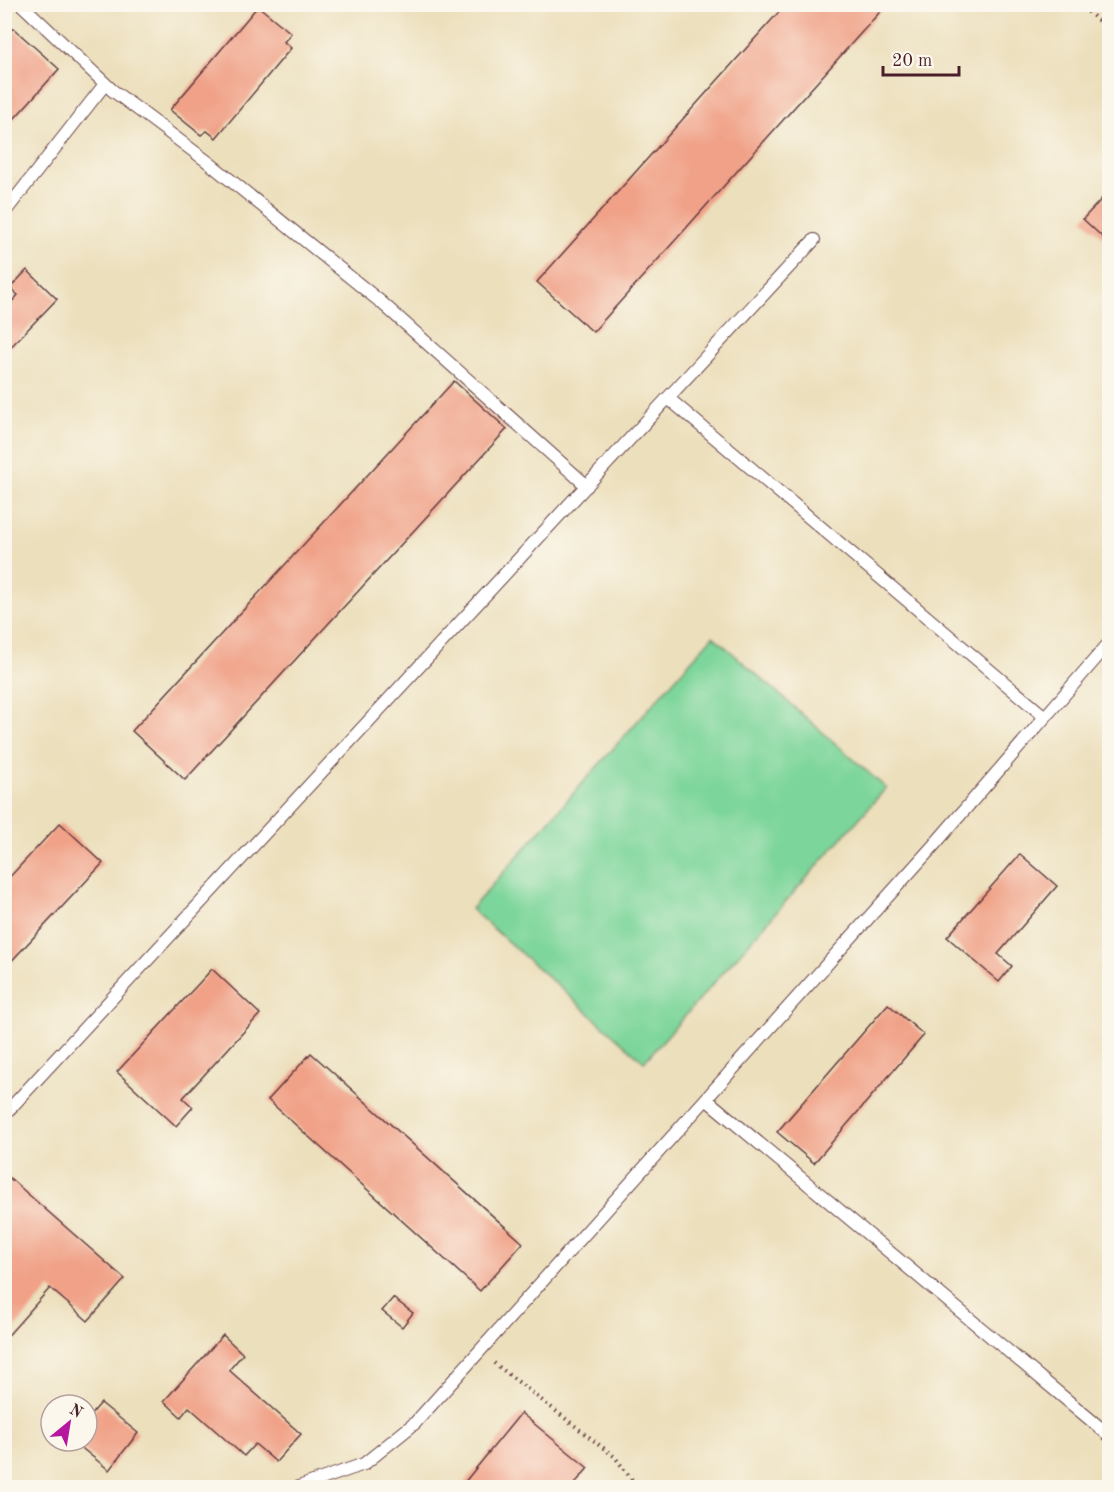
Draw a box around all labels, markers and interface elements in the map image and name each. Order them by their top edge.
scale bar [883,39,960,77]
text: 20 m [892,52,932,70]
north arrow [39,1393,99,1453]
text: N [66,1402,85,1422]

